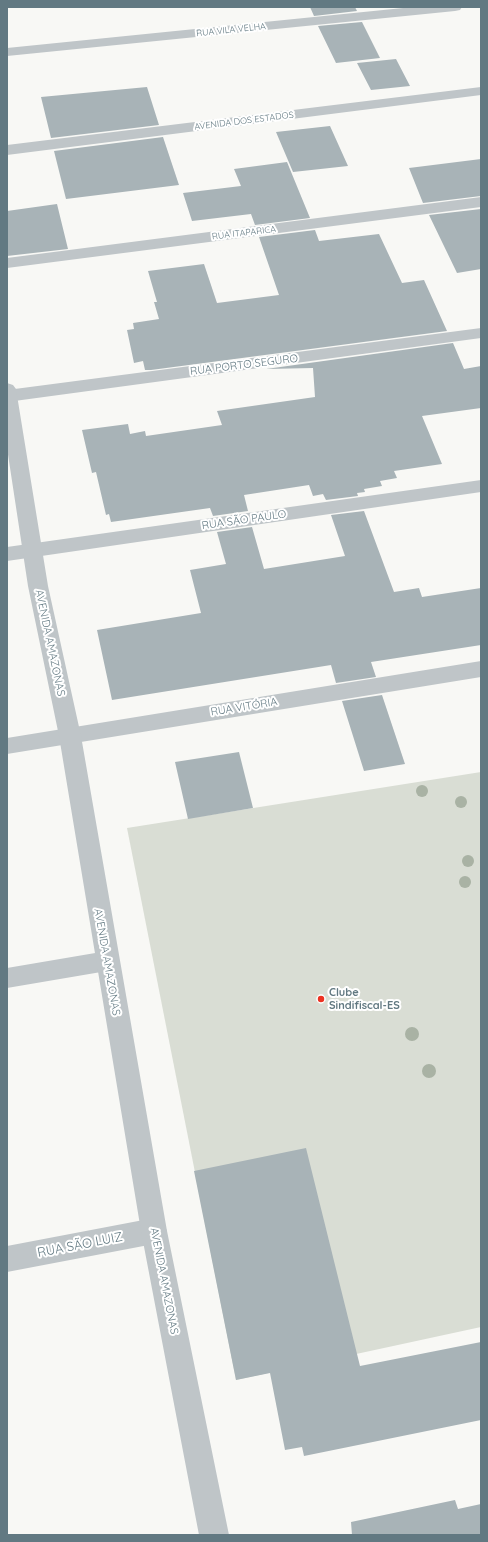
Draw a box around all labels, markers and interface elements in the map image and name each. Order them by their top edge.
street label: RUA VILA VELHA [196,21,266,39]
street label: AVENIDA DOS ESTADOS [194,110,294,132]
street label: RUA ITAPARICA [211,224,277,242]
street label: RUA PORTO SEGURO [189,352,299,378]
street label: RUA SÃO PAULO [201,508,287,532]
street label: AVENIDA AMAZONAS [32,589,68,697]
street label: RUA VITÓRIA [210,695,278,719]
street label: AVENIDA AMAZONAS [91,907,123,1017]
place label: Clube Sindifiscal-ES [329,986,400,1012]
marker: Clube Sindifiscal-ES [316,994,326,1004]
street label: AVENIDA AMAZONAS [147,1226,181,1336]
street label: RUA SÃO LUIZ [36,1229,124,1261]

